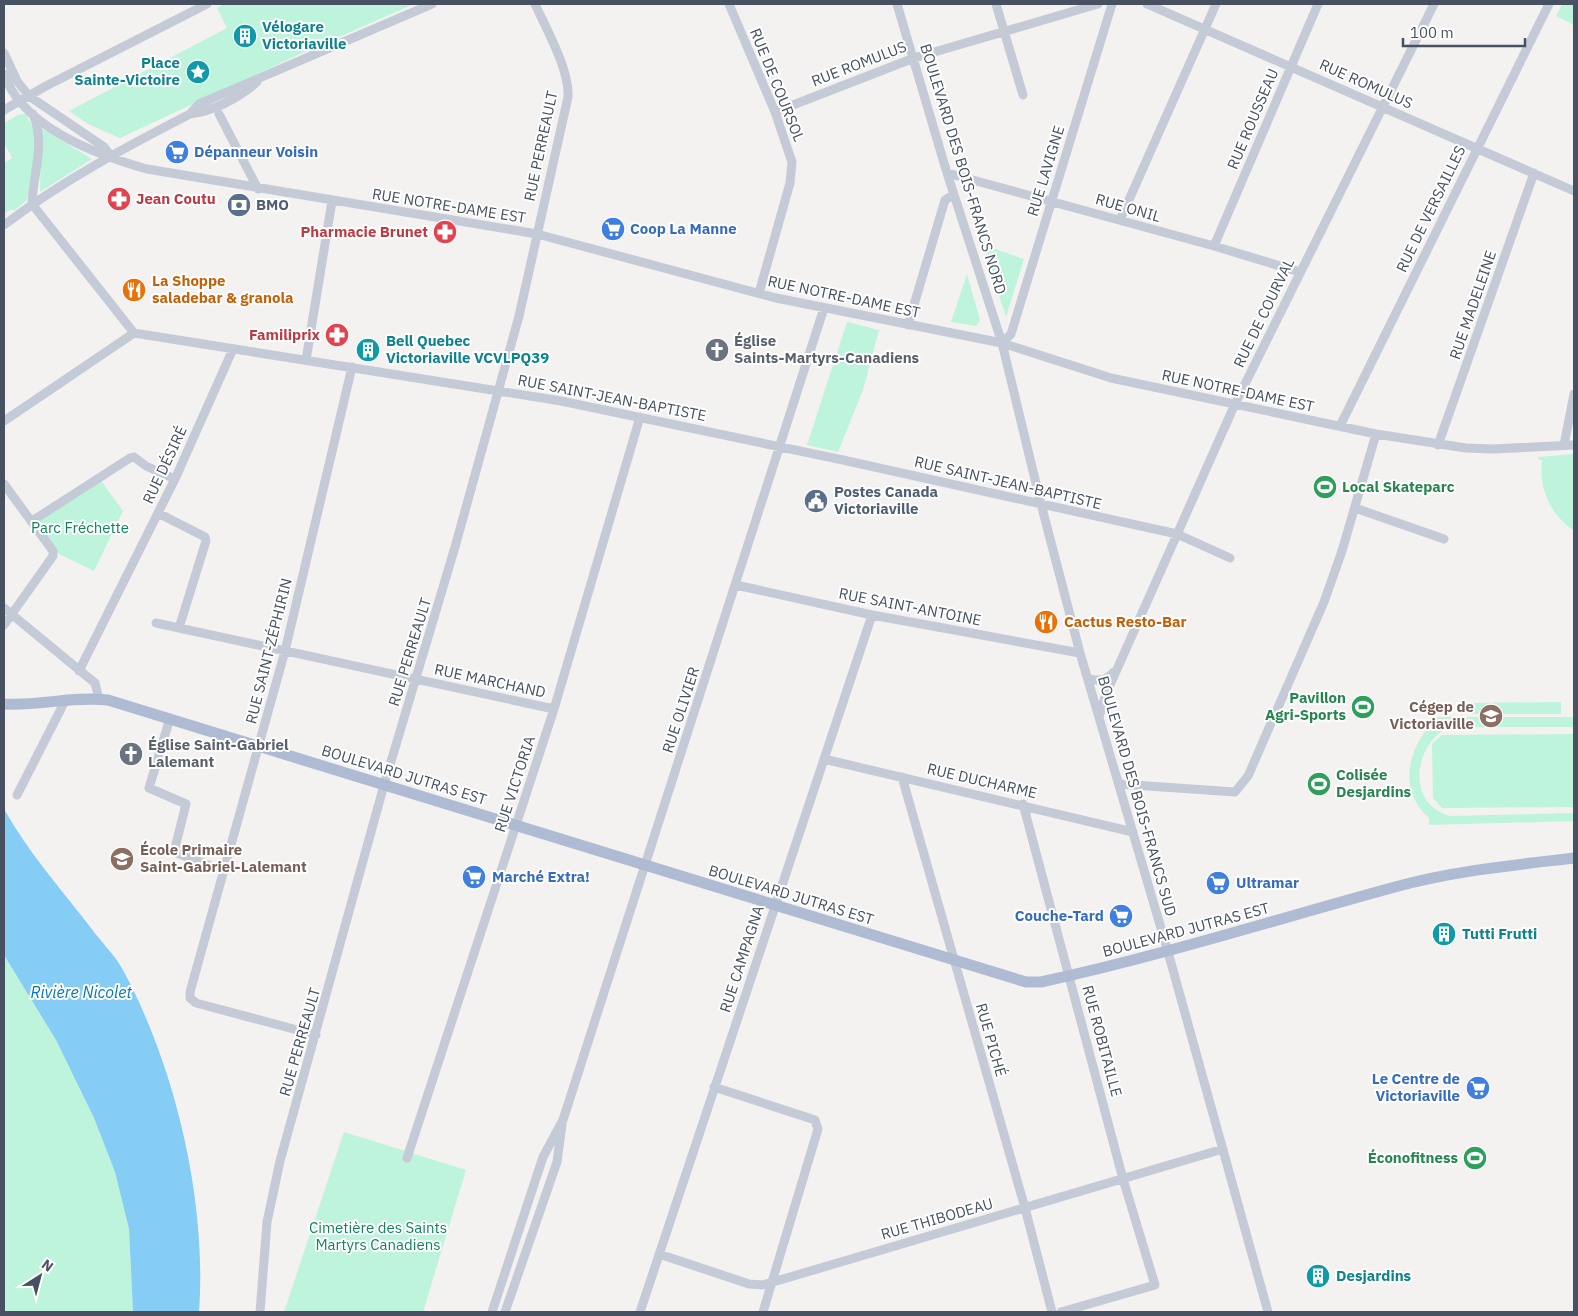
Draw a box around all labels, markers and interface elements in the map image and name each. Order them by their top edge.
scale bar [1403,15,1526,47]
place label: Vélogare Victoriaville [262,17,346,53]
building icon: Vélogare Victoriaville [232,23,258,49]
text: 100 m [1410,23,1454,42]
street label: RUE DE COURSOL [746,25,809,145]
street label: RUE ROMULUS [809,37,909,90]
street label: BOULEVARD DES BOIS-FRANCS NORD [916,41,1011,296]
place label: Place Sainte-Victoire [74,53,180,89]
street label: RUE ROMULUS [1317,54,1416,113]
place icon: Place Sainte-Victoire [185,59,211,85]
street label: RUE ROUSSEAU [1223,66,1282,172]
street label: RUE PERREAULT [520,89,562,203]
street label: RUE LAVIGNE [1023,123,1068,218]
supermarket icon: Dépanneur Voisin [164,139,190,165]
place label: Dépanneur Voisin [194,142,318,161]
street label: RUE DE VERSAILLES [1392,142,1469,275]
street label: RUE NOTRE-DAME EST [371,184,528,227]
pharmacy icon: Jean Coutu [106,186,132,212]
place label: Jean Coutu [136,189,216,208]
street label: RUE ONIL [1093,189,1163,226]
bank icon: BMO [226,192,252,218]
place label: BMO [256,195,289,214]
supermarket icon: Coop La Manne [600,216,626,242]
pharmacy icon: Pharmacie Brunet [432,219,458,245]
place label: Coop La Manne [630,219,737,238]
place label: Pharmacie Brunet [301,222,428,241]
street label: RUE MADELEINE [1445,248,1500,362]
street label: RUE DE COURVAL [1229,255,1298,370]
place label: La Shoppe saladebar & granola [152,271,294,307]
street label: RUE NOTRE-DAME EST [766,271,923,322]
restaurant icon: La Shoppe saladebar & granola [121,277,147,303]
pharmacy icon: Familiprix [324,322,350,348]
place label: Familiprix [249,325,321,344]
place label: Bell Quebec Victoriaville VCVLPQ39 [386,331,549,367]
place label: Église Saints-Martyrs-Canadiens [734,331,920,367]
building icon: Bell Quebec Victoriaville VCVLPQ39 [355,337,381,363]
church icon: Église Saints-Martyrs-Canadiens [704,337,730,363]
street label: RUE NOTRE-DAME EST [1160,365,1317,416]
street label: RUE SAINT-JEAN-BAPTISTE [516,370,708,425]
street label: RUE DÉSIRÉ [138,423,191,507]
street label: RUE SAINT-JEAN-BAPTISTE [913,452,1104,513]
sports icon: Local Skateparc [1312,474,1338,500]
place label: Local Skateparc [1342,477,1455,496]
place label: Postes Canada Victoriaville [834,482,939,518]
public building icon: Postes Canada Victoriaville [803,488,829,514]
park label: Parc Fréchette [31,518,129,537]
street label: RUE SAINT-ZÉPHIRIN [241,576,296,726]
street label: RUE SAINT-ANTOINE [837,583,983,630]
street label: RUE PERREAULT [384,595,435,708]
restaurant icon: Cactus Resto-Bar [1033,609,1059,635]
place label: Cactus Resto-Bar [1064,612,1187,631]
street label: RUE MARCHAND [433,659,548,702]
street label: RUE OLIVIER [658,664,703,755]
street label: BOULEVARD DES BOIS-FRANCS SUD [1094,674,1181,918]
place label: Pavillon Agri-Sports [1265,688,1346,724]
sports icon: Pavillon Agri-Sports [1350,694,1376,720]
place label: Cégep de Victoriaville [1390,697,1474,733]
school or university icon: Cégep de Victoriaville [1478,703,1504,729]
street label: RUE VICTORIA [490,733,539,835]
place label: Église Saint-Gabriel Lalemant [148,735,289,771]
street label: BOULEVARD JUTRAS EST [319,740,489,809]
church icon: Église Saint-Gabriel Lalemant [118,741,144,767]
street label: RUE DUCHARME [925,759,1039,802]
place label: Colisée Desjardins [1336,765,1412,801]
sports icon: Colisée Desjardins [1306,771,1332,797]
place label: École Primaire Saint-Gabriel-Lalemant [140,840,307,876]
school or university icon: École Primaire Saint-Gabriel-Lalemant [109,846,135,872]
street label: BOULEVARD JUTRAS EST [706,860,876,929]
supermarket icon: Marché Extra! [461,864,487,890]
place label: Marché Extra! [492,867,590,886]
supermarket icon: Ultramar [1205,870,1231,896]
place label: Ultramar [1236,873,1299,892]
street label: BOULEVARD JUTRAS EST [1100,898,1272,961]
street label: RUE CAMPAGNA [715,903,768,1015]
supermarket icon: Couche-Tard [1108,903,1134,929]
place label: Couche-Tard [1015,906,1104,925]
building icon: Tutti Frutti [1431,921,1457,947]
place label: Tutti Frutti [1462,924,1537,943]
water label: Rivière Nicolet [30,982,133,1002]
street label: RUE ROBITAILLE [1078,983,1126,1099]
street label: RUE PERREAULT [275,985,324,1098]
street label: RUE PICHÉ [972,1001,1011,1079]
place label: Le Centre de Victoriaville [1372,1069,1460,1105]
supermarket icon: Le Centre de Victoriaville [1465,1075,1491,1101]
sports icon: Éconofitness [1462,1145,1488,1171]
place label: Éconofitness [1368,1148,1458,1167]
street label: RUE THIBODEAU [879,1193,995,1244]
park label: Cimetière des Saints Martyrs Canadiens [309,1218,447,1254]
north arrow [15,1251,65,1301]
text: N [38,1255,57,1276]
building icon: Desjardins [1305,1263,1331,1289]
place label: Desjardins [1336,1266,1412,1285]

